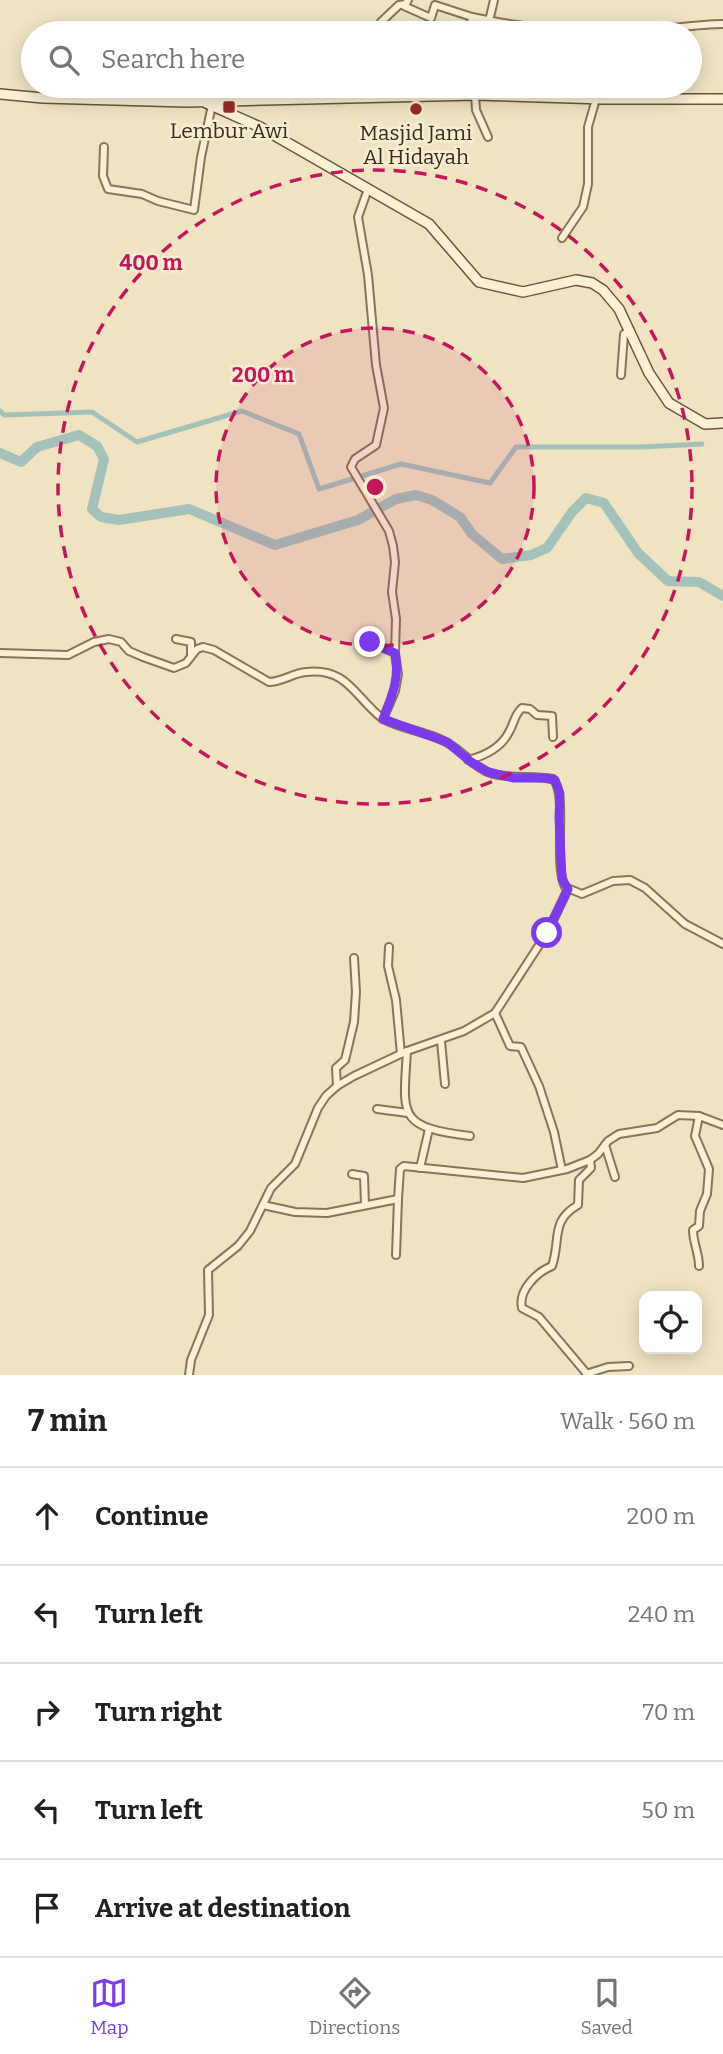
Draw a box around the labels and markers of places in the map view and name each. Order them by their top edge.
marker: Lembur Awi [221,99,237,115]
marker: Masjid Jami Al Hidayah [408,101,424,117]
place label: Lembur Awi [170,118,288,144]
place label: Masjid Jami Al Hidayah [360,120,472,170]
centre of rings [363,475,387,499]

